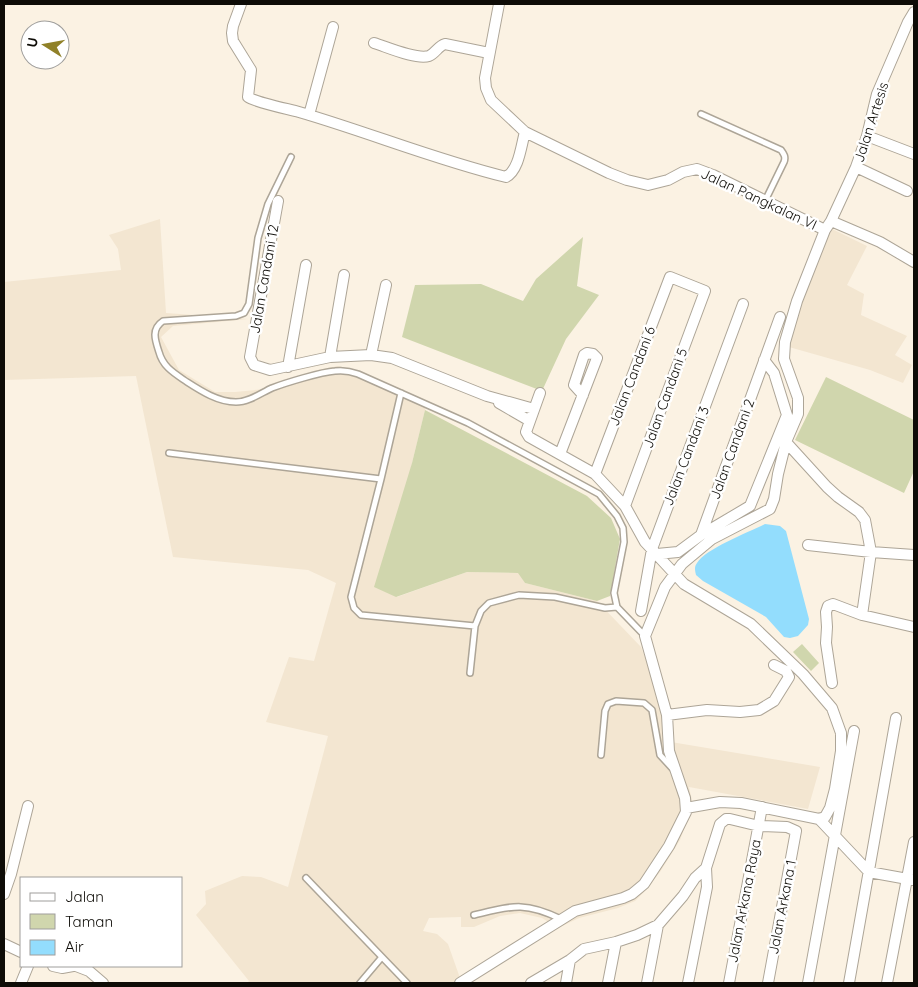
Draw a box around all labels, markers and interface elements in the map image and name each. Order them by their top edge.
north arrow [20,20,70,70]
text: U [22,36,42,49]
street label: Jalan Artesis [850,80,892,164]
street label: Jalan Pangkalan VI [698,164,820,234]
street label: Jalan Candani 12 [246,223,283,335]
street label: Jalan Candani 6 [605,323,659,428]
street label: Jalan Candani 5 [639,345,691,451]
street label: Jalan Candani 2 [706,396,759,502]
street label: Jalan Candani 3 [659,404,713,508]
street label: Jalan Arkana Raya [723,838,765,964]
street label: Jalan Arkana 1 [764,858,800,956]
legend [20,877,182,967]
text: Jalan [65,887,104,906]
text: Taman [65,912,113,931]
text: Air [65,937,84,956]

